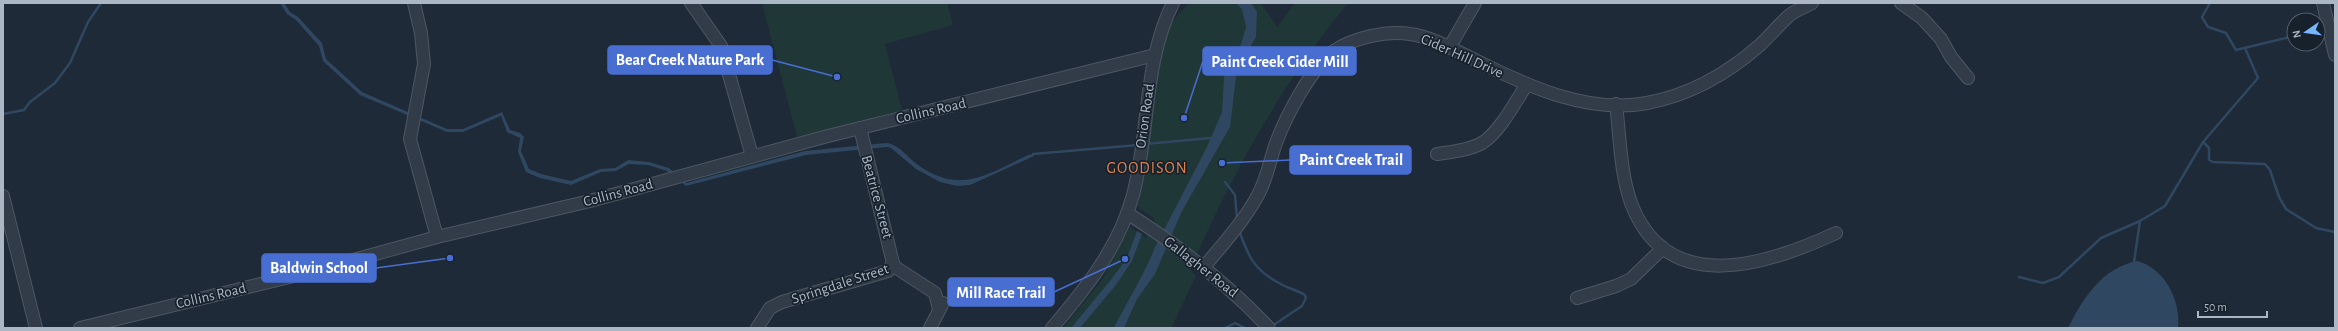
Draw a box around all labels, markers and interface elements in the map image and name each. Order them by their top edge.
north arrow [2286,12,2326,52]
text: N [2291,29,2303,39]
street label: Cider Hill Drive [1419,31,1506,81]
callout: Bear Creek Nature Park [608,46,772,74]
callout: Paint Creek Cider Mill [1203,47,1356,75]
text: Bear Creek Nature Park [616,52,764,68]
text: Paint Creek Cider Mill [1211,54,1349,70]
street label: Orion Road [1133,82,1157,149]
street label: Collins Road [894,96,968,126]
callout: Paint Creek Trail [1290,146,1411,174]
text: Paint Creek Trail [1299,152,1403,168]
street label: Beatrice Street [859,154,895,240]
district label: GOODISON [1106,160,1188,176]
street label: Collins Road [582,176,655,209]
street label: Gallagher Road [1161,234,1241,301]
callout: Baldwin School [262,254,376,282]
text: Baldwin School [270,260,368,276]
street label: Springdale Street [790,261,891,307]
callout: Mill Race Trail [948,278,1054,306]
street label: Collins Road [174,281,248,311]
text: Mill Race Trail [956,285,1046,301]
scale bar [2198,293,2267,319]
text: 50 m [2204,301,2227,313]

